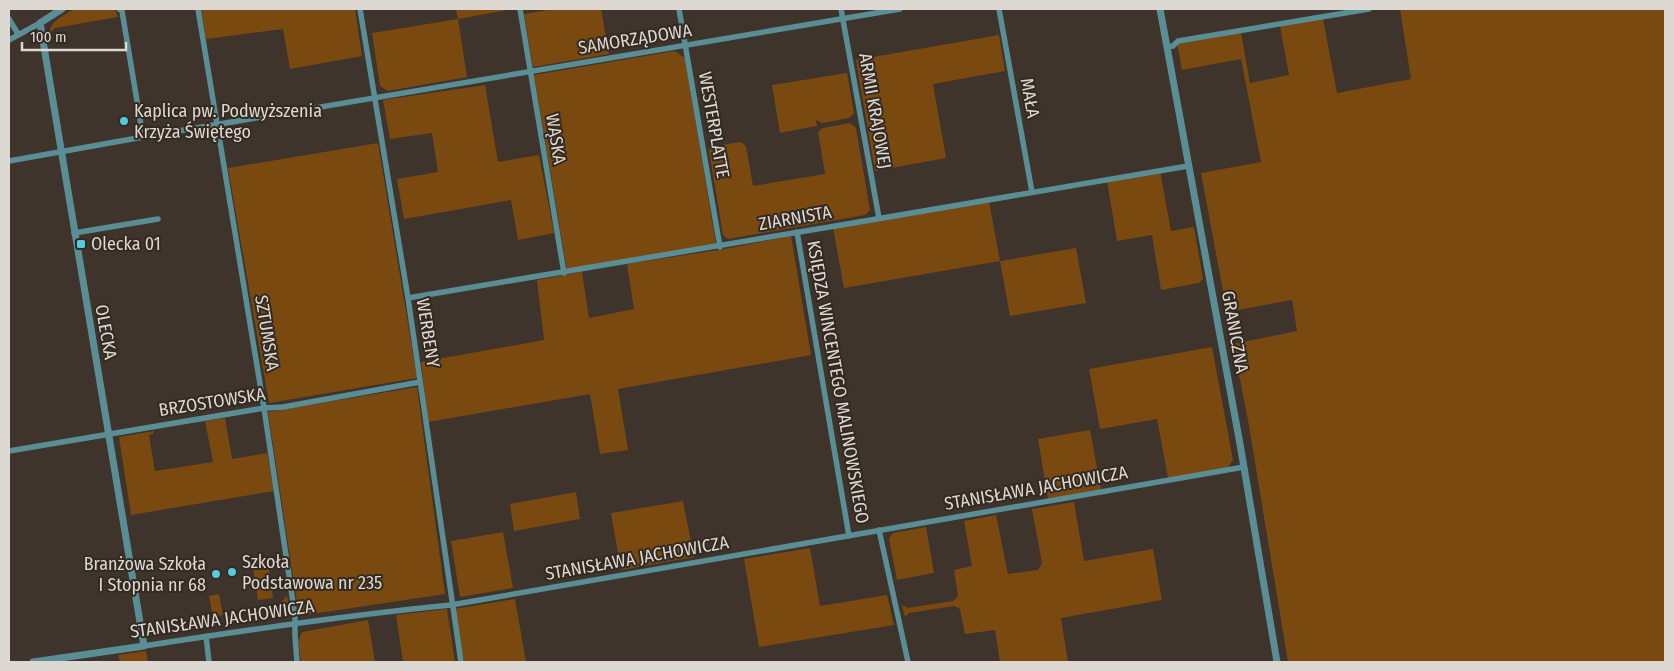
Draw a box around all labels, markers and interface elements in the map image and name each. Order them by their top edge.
street label: SAMORZĄDOWA [577,19,694,59]
scale bar [22,20,126,52]
text: 100 m [30,28,67,46]
street label: ARMII KRAJOWEJ [854,51,896,171]
street label: WESTERPLATTE [694,70,734,180]
street label: MAŁA [1016,76,1044,120]
place label: Kaplica pw. Podwyższenia Krzyża Świętego [134,100,322,143]
street label: WĄSKA [541,112,571,166]
marker: Kaplica pw. Podwyższenia Krzyża Świętego [118,115,130,127]
street label: ZIARNISTA [757,201,834,235]
place label: Olecka 01 [91,233,161,255]
marker: Olecka 01 [75,238,87,250]
street label: KSIĘDZA WINCENTEGO MALINOWSKIEGO [802,239,874,525]
street label: GRANICZNA [1217,289,1253,375]
street label: SZTUMSKA [250,294,284,373]
street label: WERBENY [412,297,444,369]
street label: OLECKA [90,303,122,362]
street label: BRZOSTOWSKA [157,383,267,421]
street label: STANISŁAWA JACHOWICZA [943,461,1130,515]
street label: STANISŁAWA JACHOWICZA [544,531,731,585]
place label: Szkoła Podstawowa nr 235 [242,551,382,594]
place label: Branżowa Szkoła I Stopnia nr 68 [84,553,206,596]
marker: Szkoła Podstawowa nr 235 [226,566,238,578]
marker: Branżowa Szkoła I Stopnia nr 68 [210,568,222,580]
street label: STANISŁAWA JACHOWICZA [129,595,316,643]

